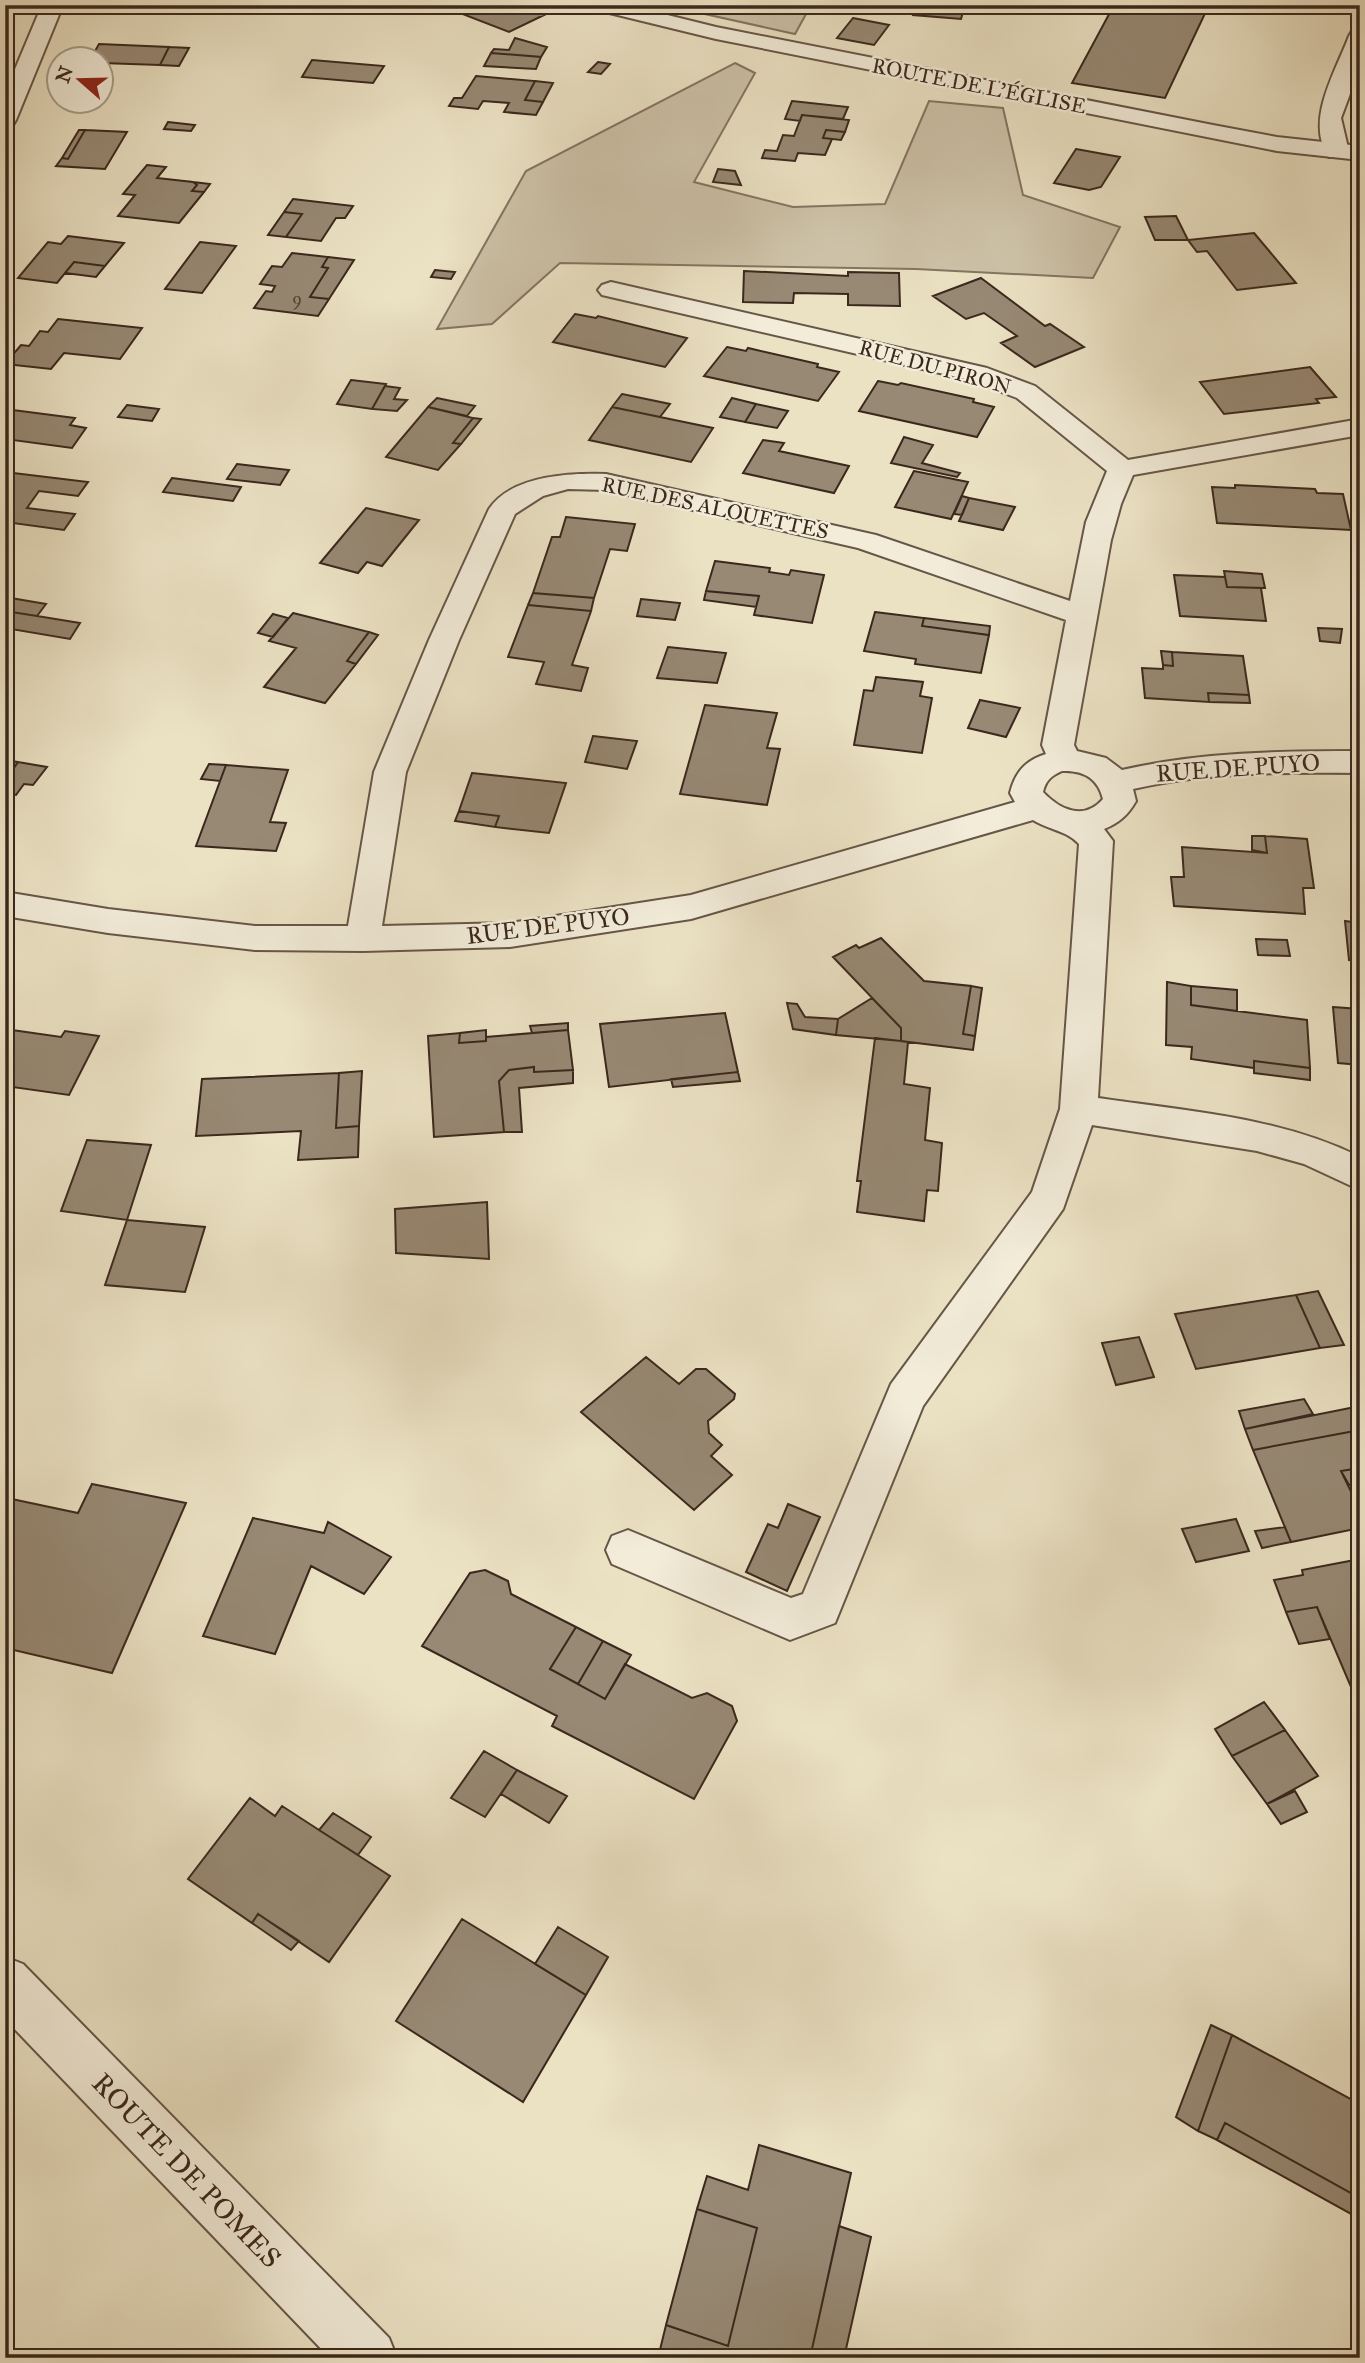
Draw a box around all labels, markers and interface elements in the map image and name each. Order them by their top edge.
north arrow [46,46,116,116]
street label: ROUTE DE L'ÉGLISE [870,51,1088,120]
text: N [51,63,78,86]
house number: 9 [292,288,302,310]
street label: RUE DU PIRON [856,334,1014,400]
street label: RUE DES ALOUETTES [599,471,831,545]
street label: RUE DE PUYO [1155,747,1321,789]
street label: RUE DE PUYO [465,901,631,951]
street label: ROUTE DE POMES [85,2066,289,2275]

